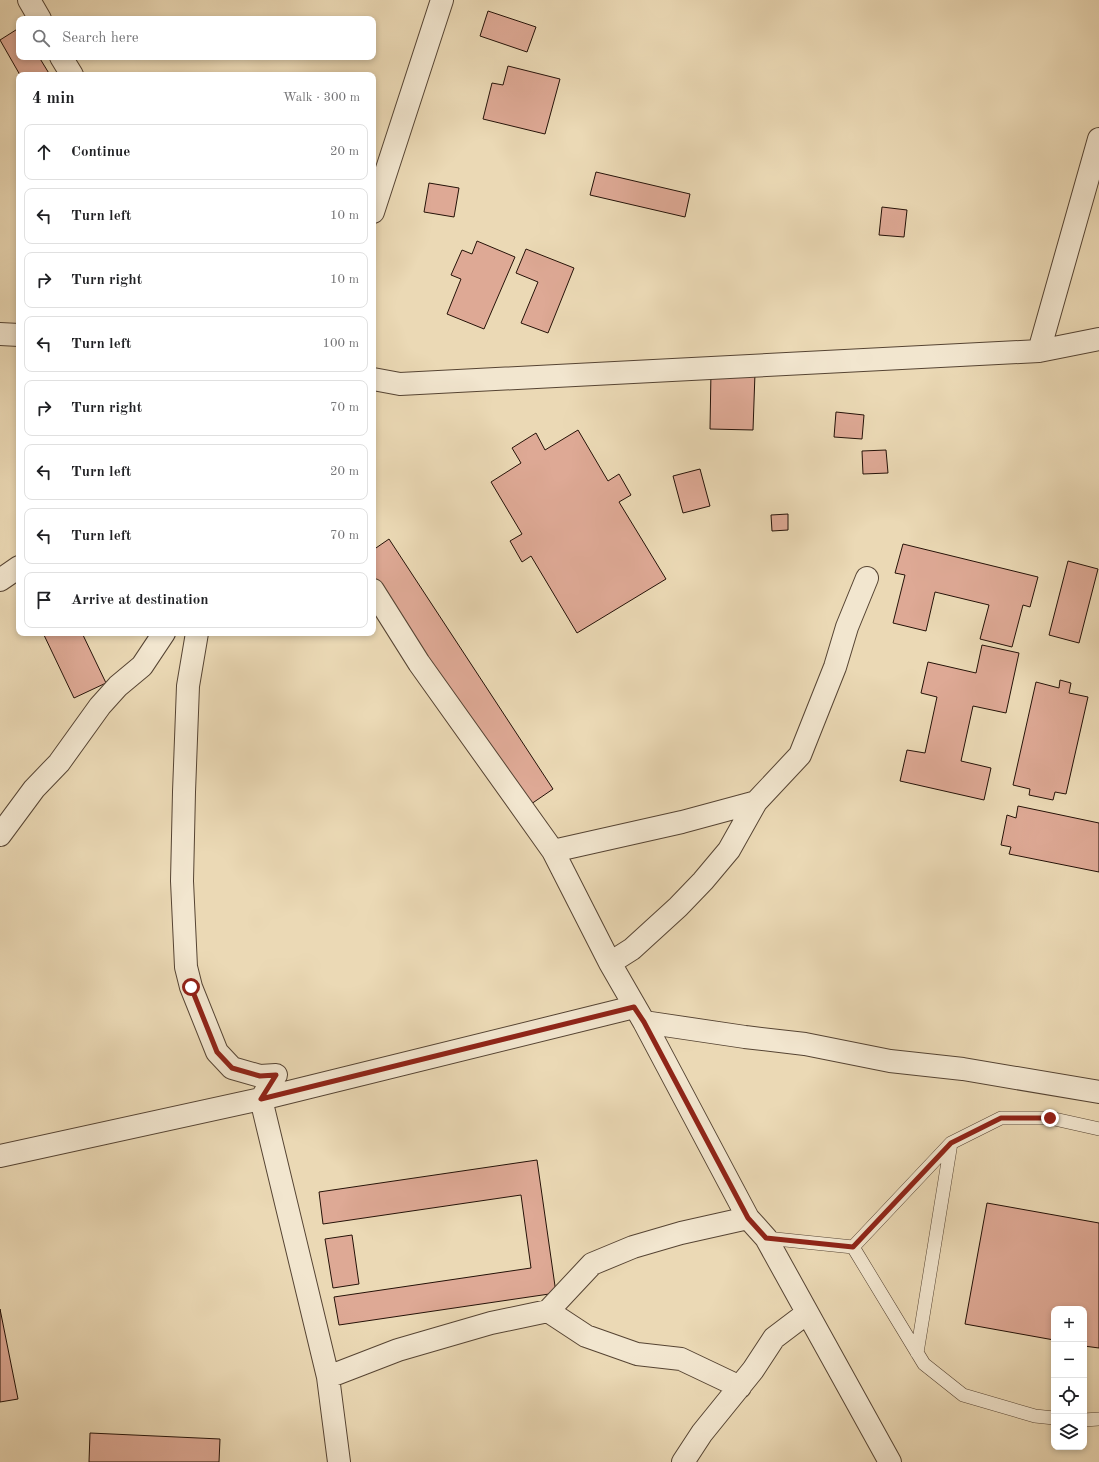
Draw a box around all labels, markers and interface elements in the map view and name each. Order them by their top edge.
search box [16,16,376,60]
icon: search [30,27,52,49]
text: Search here [62,31,139,46]
text: 4 min [32,90,75,107]
text: Walk · 300 m [283,91,360,104]
icon: ahead [33,141,55,163]
text: Continue [71,145,130,160]
text: 20 m [330,145,359,158]
icon: left [33,205,55,227]
text: Turn left [71,209,131,224]
text: 10 m [330,209,359,222]
icon: right [33,269,55,291]
text: Turn right [71,273,142,288]
text: 10 m [330,273,359,286]
icon: left [33,333,55,355]
text: Turn left [71,337,131,352]
text: 100 m [322,337,359,350]
icon: right [33,397,55,419]
text: Turn right [71,401,142,416]
text: 70 m [330,401,359,414]
icon: left [33,461,55,483]
text: Turn left [71,465,131,480]
text: 20 m [330,465,359,478]
icon: left [33,525,55,547]
text: Turn left [71,529,131,544]
text: 70 m [330,529,359,542]
icon: arrive [33,589,55,611]
text: Arrive at destination [71,593,209,608]
route start [182,978,200,996]
route end [1041,1109,1059,1127]
map controls [1051,1306,1087,1450]
button: + [1051,1306,1087,1342]
button: − [1051,1342,1087,1378]
button: locate [1051,1378,1087,1414]
button: layers [1051,1414,1087,1450]

